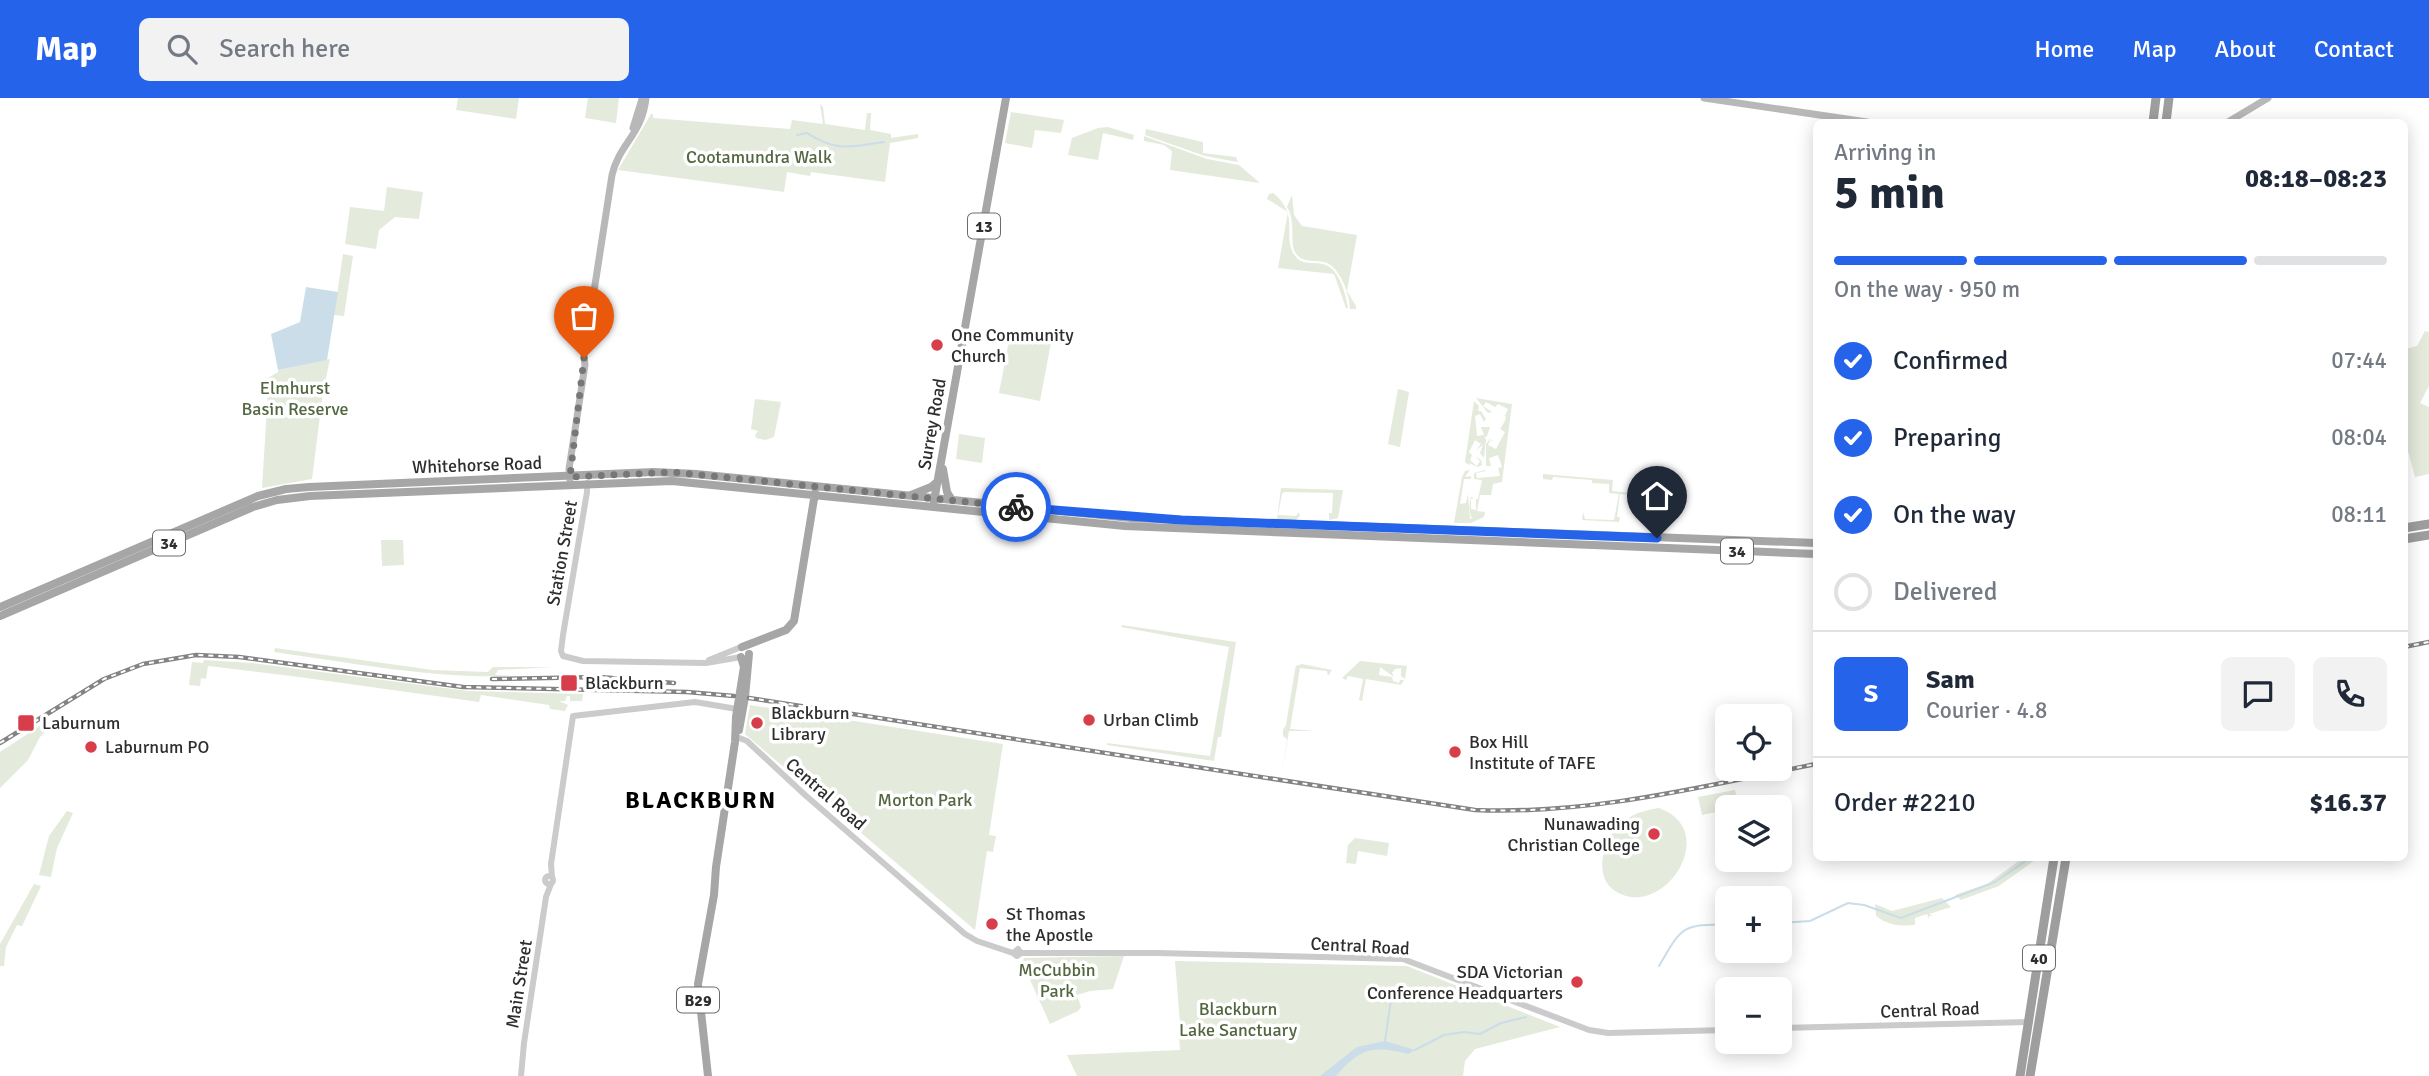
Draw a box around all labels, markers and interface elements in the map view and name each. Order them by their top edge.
search box [139,18,629,81]
text: Map [35,29,97,70]
icon: search [163,30,201,68]
text: Search here [219,33,350,65]
text: Home [2034,34,2094,64]
text: Map [2132,34,2177,64]
text: About [2215,34,2276,64]
text: Contact [2314,34,2394,64]
text: Arriving in [1834,138,1936,167]
park label: Cootamundra Walk [686,146,832,168]
text: 08:18–08:23 [2245,163,2387,195]
text: 5 min [1834,165,1945,221]
road number: 13 [968,214,1000,238]
text: On the way · 950 m [1834,275,2020,304]
pin [554,286,614,358]
icon: bag [565,297,603,335]
place label: One Community Church [951,324,1074,367]
marker: One Community Church [929,337,945,353]
icon: check [1834,342,1872,380]
text: Confirmed [1893,345,2008,377]
text: 07:44 [2331,346,2387,375]
park label: Elmhurst Basin Reserve [241,377,349,420]
street label: Surrey Road [913,377,951,471]
icon: check [1834,419,1872,457]
text: Preparing [1893,422,2001,454]
text: 08:04 [2331,423,2387,452]
street label: Whitehorse Road [412,452,542,478]
pin [1627,466,1687,538]
courier [981,472,1051,542]
icon: home [1638,477,1676,515]
icon: bike [997,488,1035,526]
icon: check [1834,496,1872,534]
street label: Station Street [542,499,582,607]
text: On the way [1893,499,2016,531]
text: 08:11 [2331,500,2387,529]
road number: 34 [153,530,185,556]
road number: 34 [1721,538,1753,564]
text: Delivered [1893,576,1998,608]
button: chat [2221,657,2295,731]
button: phone [2313,657,2387,731]
text: Sam [1926,664,1975,696]
place label: Blackburn [585,672,664,694]
marker: Blackburn [559,673,579,693]
text: S [1864,678,1878,710]
text: Courier · 4.8 [1926,696,2047,725]
place label: Blackburn Library [771,702,850,745]
map controls [1715,704,1792,1054]
button: locate [1715,704,1792,781]
place label: Urban Climb [1103,709,1199,731]
place label: Laburnum [42,712,120,734]
marker: Urban Climb [1081,712,1097,728]
marker: Laburnum [16,713,36,733]
marker: Blackburn Library [749,715,765,731]
place label: Box Hill Institute of TAFE [1469,731,1596,774]
place label: Laburnum PO [105,736,209,758]
marker: Laburnum PO [83,739,99,755]
marker: Box Hill Institute of TAFE [1447,744,1463,760]
street label: Central Road [781,753,871,835]
district label: BLACKBURN [625,785,777,815]
text: Order #2210 [1834,787,1975,819]
text: $16.37 [2309,787,2387,819]
park label: Morton Park [878,789,972,811]
button: layers [1715,795,1792,872]
place label: Nunawading Christian College [1508,813,1640,856]
marker: Nunawading Christian College [1646,826,1662,842]
button: + [1715,886,1792,963]
place label: St Thomas the Apostle [1006,903,1093,946]
marker: St Thomas the Apostle [984,916,1000,932]
street label: Central Road [1310,932,1410,960]
street label: Main Street [501,938,537,1030]
road number: 40 [2023,946,2055,971]
park label: McCubbin Park [1018,959,1096,1002]
place label: SDA Victorian Conference Headquarters [1367,961,1563,1004]
marker: SDA Victorian Conference Headquarters [1569,974,1585,990]
button: − [1715,977,1792,1054]
road number: B29 [677,988,719,1012]
street label: Central Road [1880,997,1980,1023]
park label: Blackburn Lake Sanctuary [1179,998,1298,1041]

